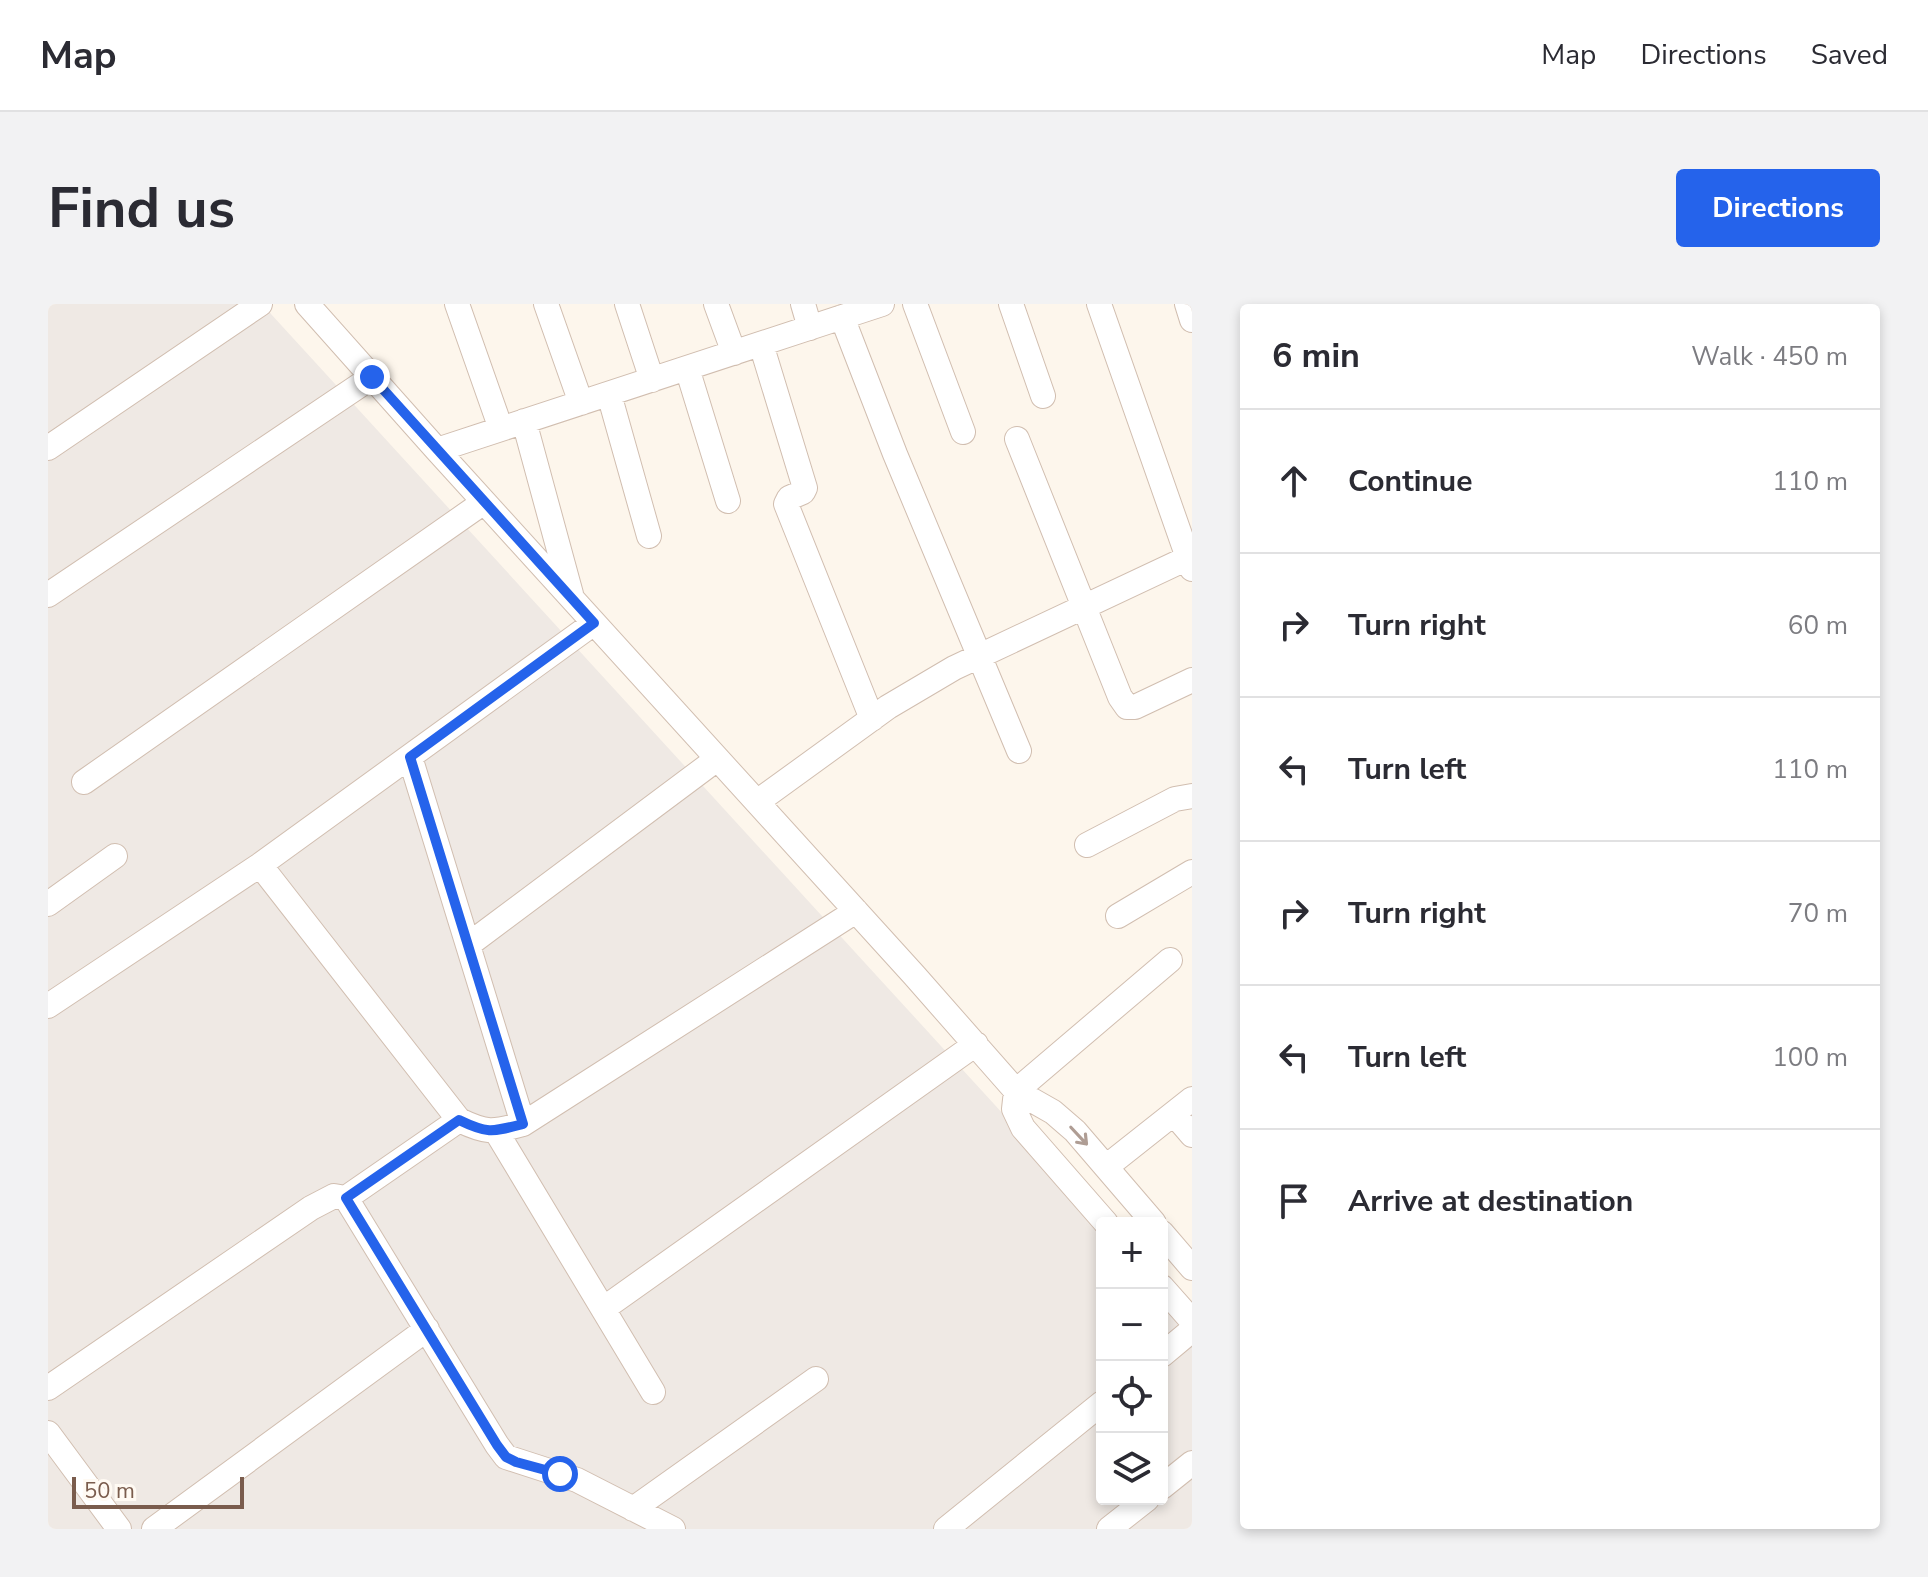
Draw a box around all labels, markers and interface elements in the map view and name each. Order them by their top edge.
text: Map [40,30,117,81]
text: Map [1541,36,1596,74]
text: Directions [1640,36,1767,74]
text: Saved [1811,36,1888,74]
button: Directions [1676,169,1880,247]
text: Find us [48,170,235,247]
text: 6 min [1272,333,1360,379]
text: Walk · 450 m [1691,339,1848,374]
route end [354,359,390,395]
icon: ahead [1272,459,1316,503]
text: Continue [1348,461,1473,502]
text: 110 m [1772,464,1848,499]
icon: right [1272,603,1316,647]
text: Turn right [1348,605,1486,646]
text: 60 m [1788,608,1848,643]
icon: left [1272,747,1316,791]
text: Turn left [1348,749,1466,790]
text: 110 m [1772,752,1848,787]
icon: right [1272,891,1316,935]
text: Turn right [1348,893,1486,934]
text: 70 m [1788,896,1848,931]
icon: left [1272,1035,1316,1079]
text: Turn left [1348,1037,1466,1078]
text: 100 m [1772,1040,1848,1075]
one-way arrow [1069,1126,1088,1146]
icon: arrive [1272,1179,1316,1223]
text: Arrive at destination [1348,1181,1633,1222]
map controls [1096,1217,1168,1505]
button: + [1096,1217,1168,1289]
button: − [1096,1289,1168,1361]
button: locate [1096,1361,1168,1433]
button: layers [1096,1433,1168,1505]
route start [542,1456,578,1492]
scale bar [72,1473,244,1509]
text: 50 m [84,1476,135,1506]

